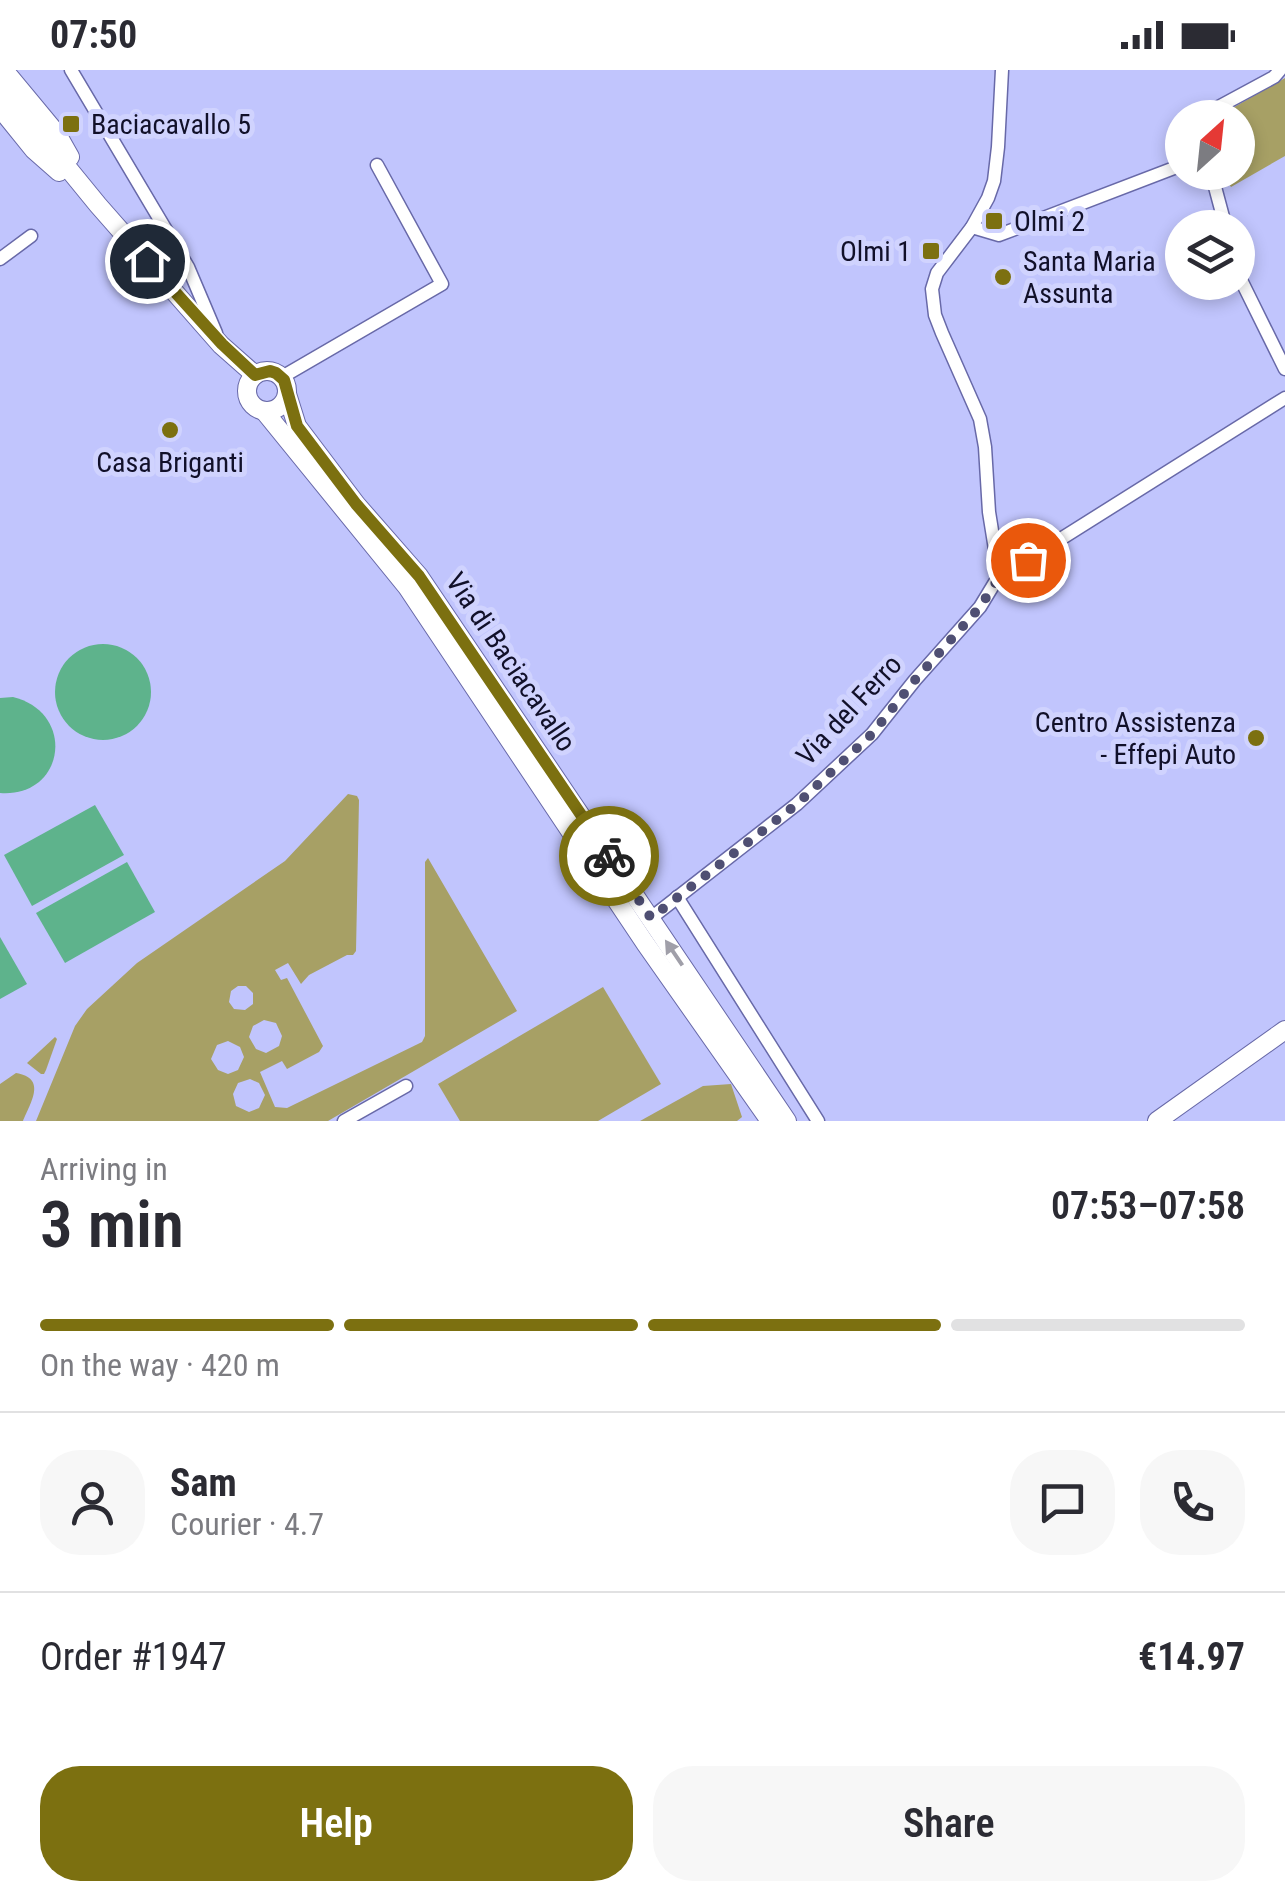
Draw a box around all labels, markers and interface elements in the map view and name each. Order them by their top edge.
text: 07:50 [50,13,137,57]
north arrow [1165,100,1255,190]
map controls [1165,100,1255,300]
place label: Baciacavallo 5 [91,108,251,141]
marker: Baciacavallo 5 [60,113,82,135]
place label: Olmi 2 [1014,205,1085,238]
marker: Olmi 2 [983,210,1005,232]
button: layers [1165,210,1255,300]
pin [105,219,190,304]
icon: home [120,234,175,289]
place label: Olmi 1 [840,235,911,268]
marker: Olmi 1 [920,240,942,262]
place label: Santa Maria Assunta [1023,245,1156,310]
marker: Santa Maria Assunta [992,266,1014,288]
marker: Casa Briganti [159,419,181,441]
place label: Casa Briganti [96,446,244,479]
pin [986,518,1071,603]
icon: bag [1001,533,1056,588]
street label: Via di Baciacavallo [439,566,583,758]
street label: Via del Ferro [790,648,908,772]
place label: Centro Assistenza - Effepi Auto [1035,706,1236,771]
marker: Centro Assistenza - Effepi Auto [1245,727,1267,749]
courier [559,806,659,906]
icon: bike [582,829,637,884]
one-way arrow [665,940,684,967]
text: Arriving in [40,1150,168,1188]
text: 07:53–07:58 [1051,1184,1245,1228]
text: 3 min [40,1187,184,1263]
text: On the way · 420 m [40,1346,280,1384]
button: person [40,1450,145,1555]
button: chat [1010,1450,1115,1555]
button: phone [1140,1450,1245,1555]
text: Sam [170,1461,237,1505]
text: Courier · 4.7 [170,1505,324,1543]
text: Order #1947 [40,1635,227,1679]
text: €14.97 [1138,1635,1245,1679]
button: Help [40,1766,633,1881]
button: Share [653,1766,1245,1881]

